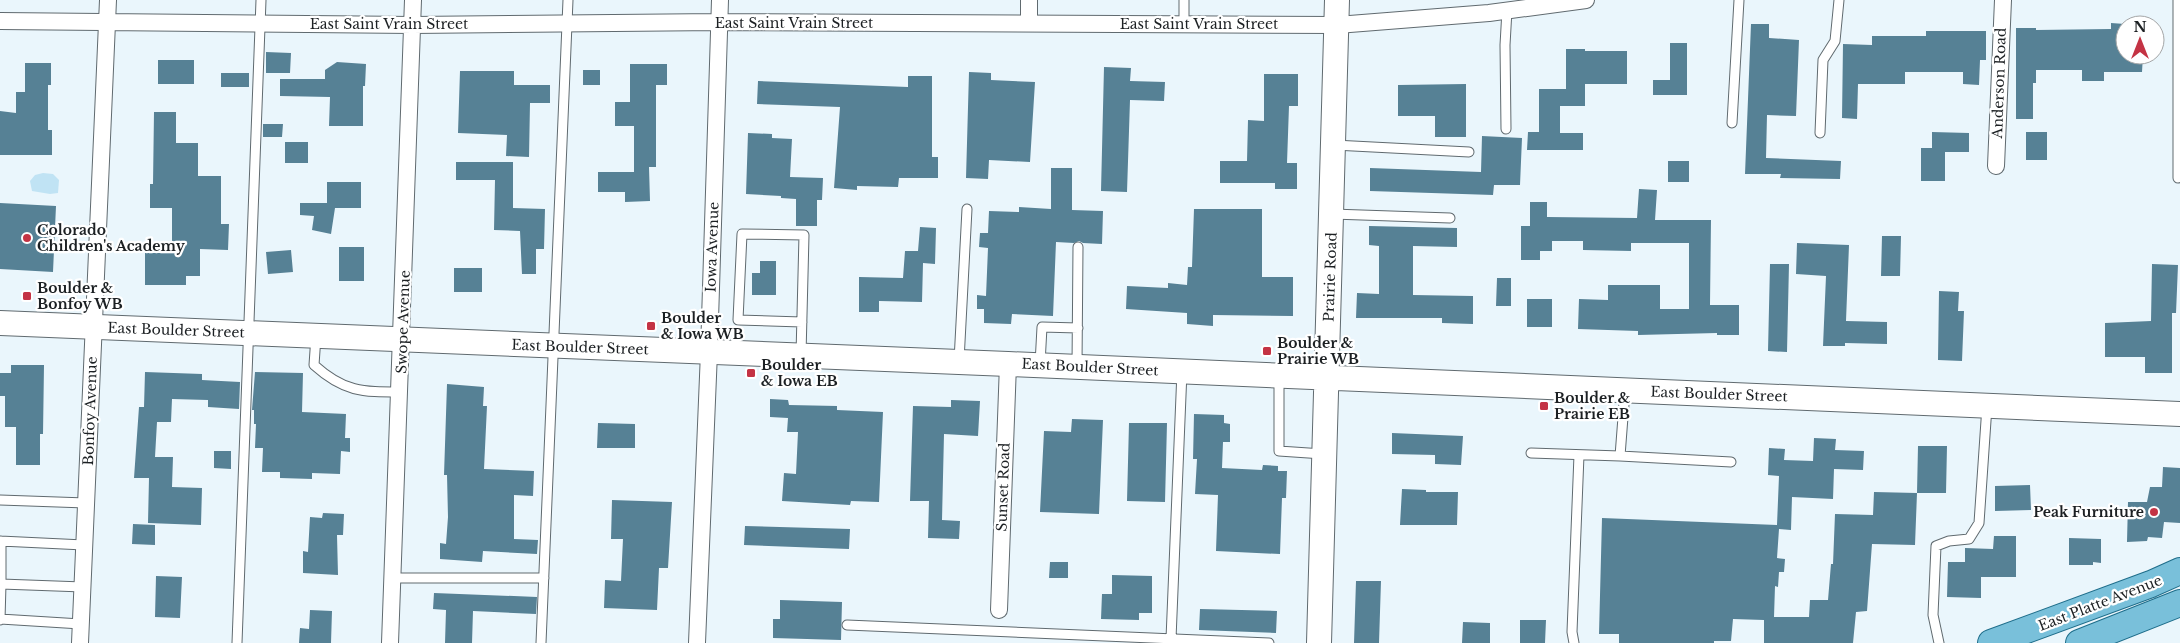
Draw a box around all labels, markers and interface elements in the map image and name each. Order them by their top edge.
street label: East Saint Vrain Street [715,14,874,32]
street label: East Saint Vrain Street [310,15,469,33]
street label: East Saint Vrain Street [1120,15,1279,33]
north arrow [2115,15,2165,65]
text: N [2133,18,2147,36]
street label: Anderson Road [1988,27,2010,140]
street label: Iowa Avenue [701,201,723,293]
place label: Colorado Children's Academy [37,221,186,255]
street label: Prairie Road [1319,231,1341,322]
marker: Colorado Children's Academy [21,232,33,244]
street label: Swope Avenue [392,270,414,374]
place label: Boulder & Bonfoy WB [37,279,123,313]
marker: Boulder & Bonfoy WB [21,290,33,302]
place label: Boulder & Iowa WB [661,309,744,343]
street label: East Boulder Street [107,319,246,341]
marker: Boulder & Iowa WB [645,320,657,332]
place label: Boulder & Prairie WB [1277,334,1359,368]
street label: East Boulder Street [511,336,650,358]
marker: Boulder & Prairie WB [1261,345,1273,357]
street label: East Boulder Street [1021,354,1160,380]
street label: Bonfoy Avenue [79,356,101,466]
place label: Boulder & Iowa EB [761,356,838,390]
marker: Boulder & Iowa EB [745,367,757,379]
street label: East Boulder Street [1650,383,1789,405]
place label: Boulder & Prairie EB [1554,389,1631,423]
marker: Boulder & Prairie EB [1538,400,1550,412]
street label: Sunset Road [992,442,1014,532]
place label: Peak Furniture [2033,503,2144,521]
marker: Peak Furniture [2148,506,2160,518]
street label: East Platte Avenue [2036,571,2164,635]

